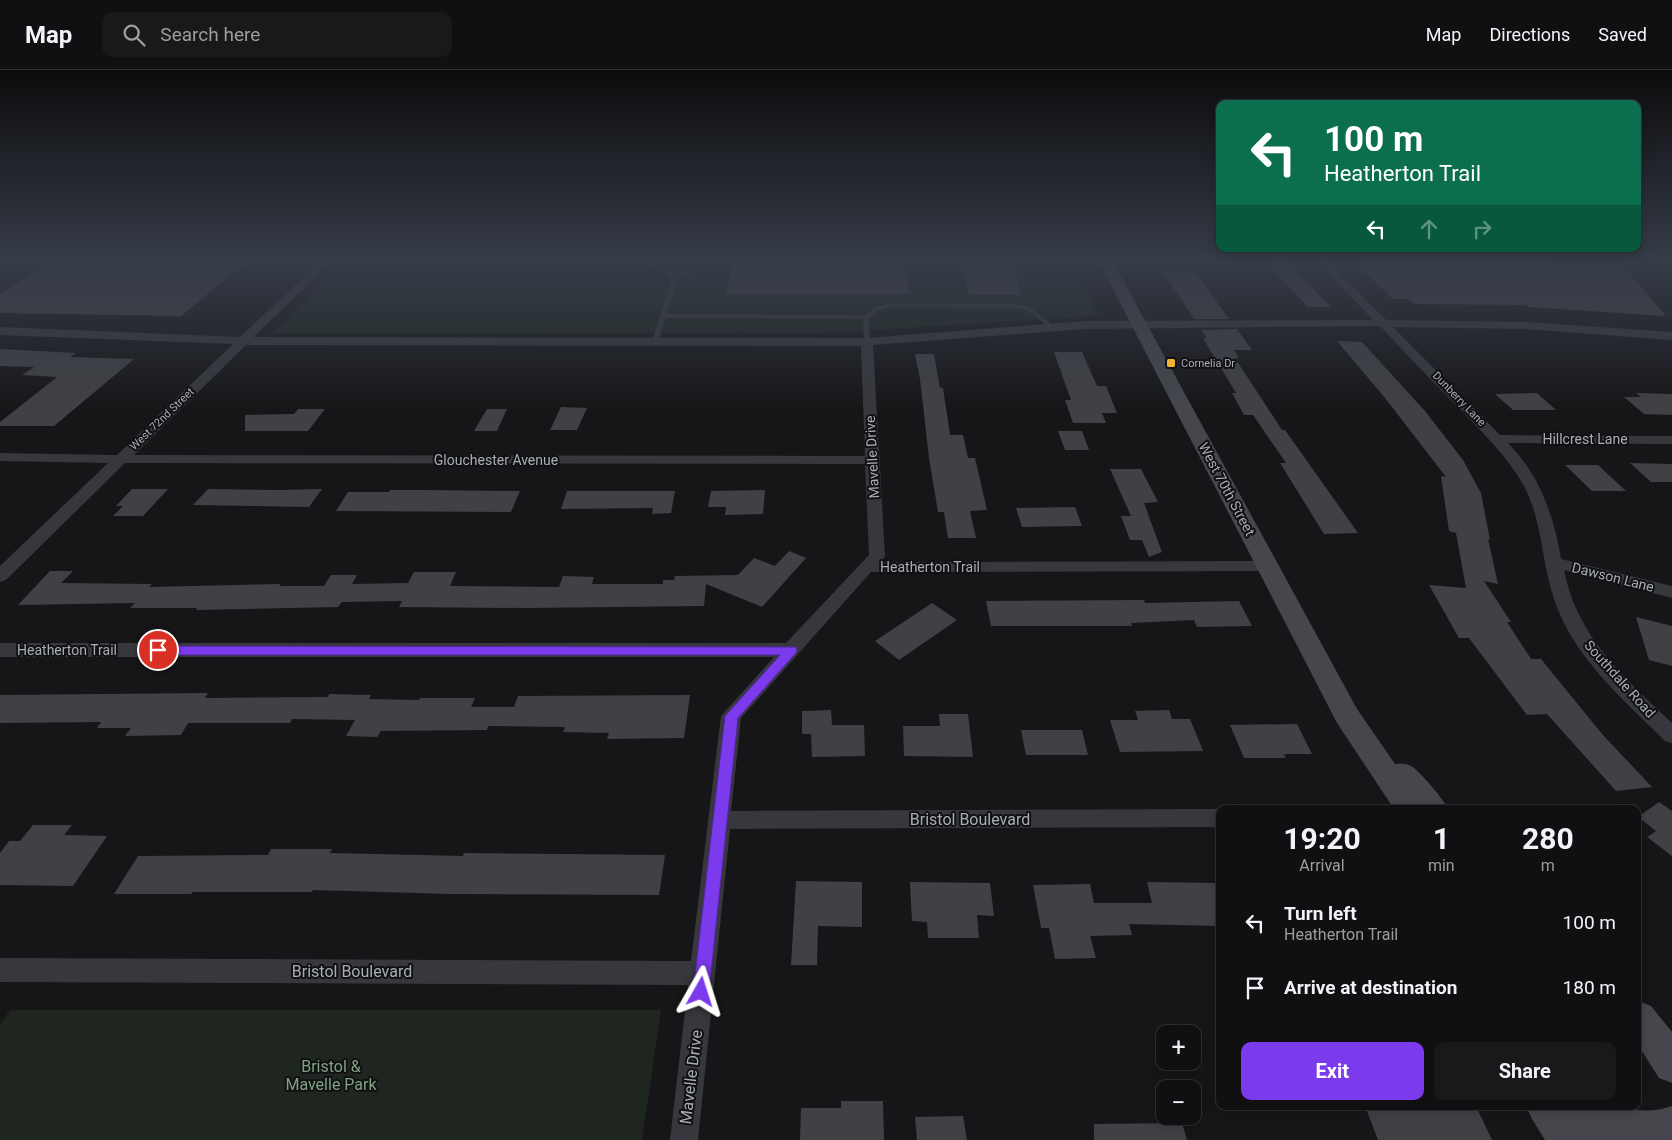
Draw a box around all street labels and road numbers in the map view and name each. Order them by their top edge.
street label: Dunberry Lane [1430,369,1488,429]
street label: West 72nd Street [127,385,197,453]
street label: Mavelle Drive [862,415,882,499]
street label: Hillcrest Lane [1542,431,1628,447]
street label: West 70th Street [1196,440,1259,539]
street label: Glouchester Avenue [434,452,558,468]
street label: Heatherton Trail [880,559,980,575]
street label: Dawson Lane [1570,559,1656,595]
street label: Southdale Road [1581,637,1659,721]
street label: Heatherton Trail [17,642,117,658]
street label: Bristol Boulevard [910,810,1030,829]
street label: Bristol Boulevard [292,962,412,981]
street label: Mavelle Drive [676,1029,706,1125]

